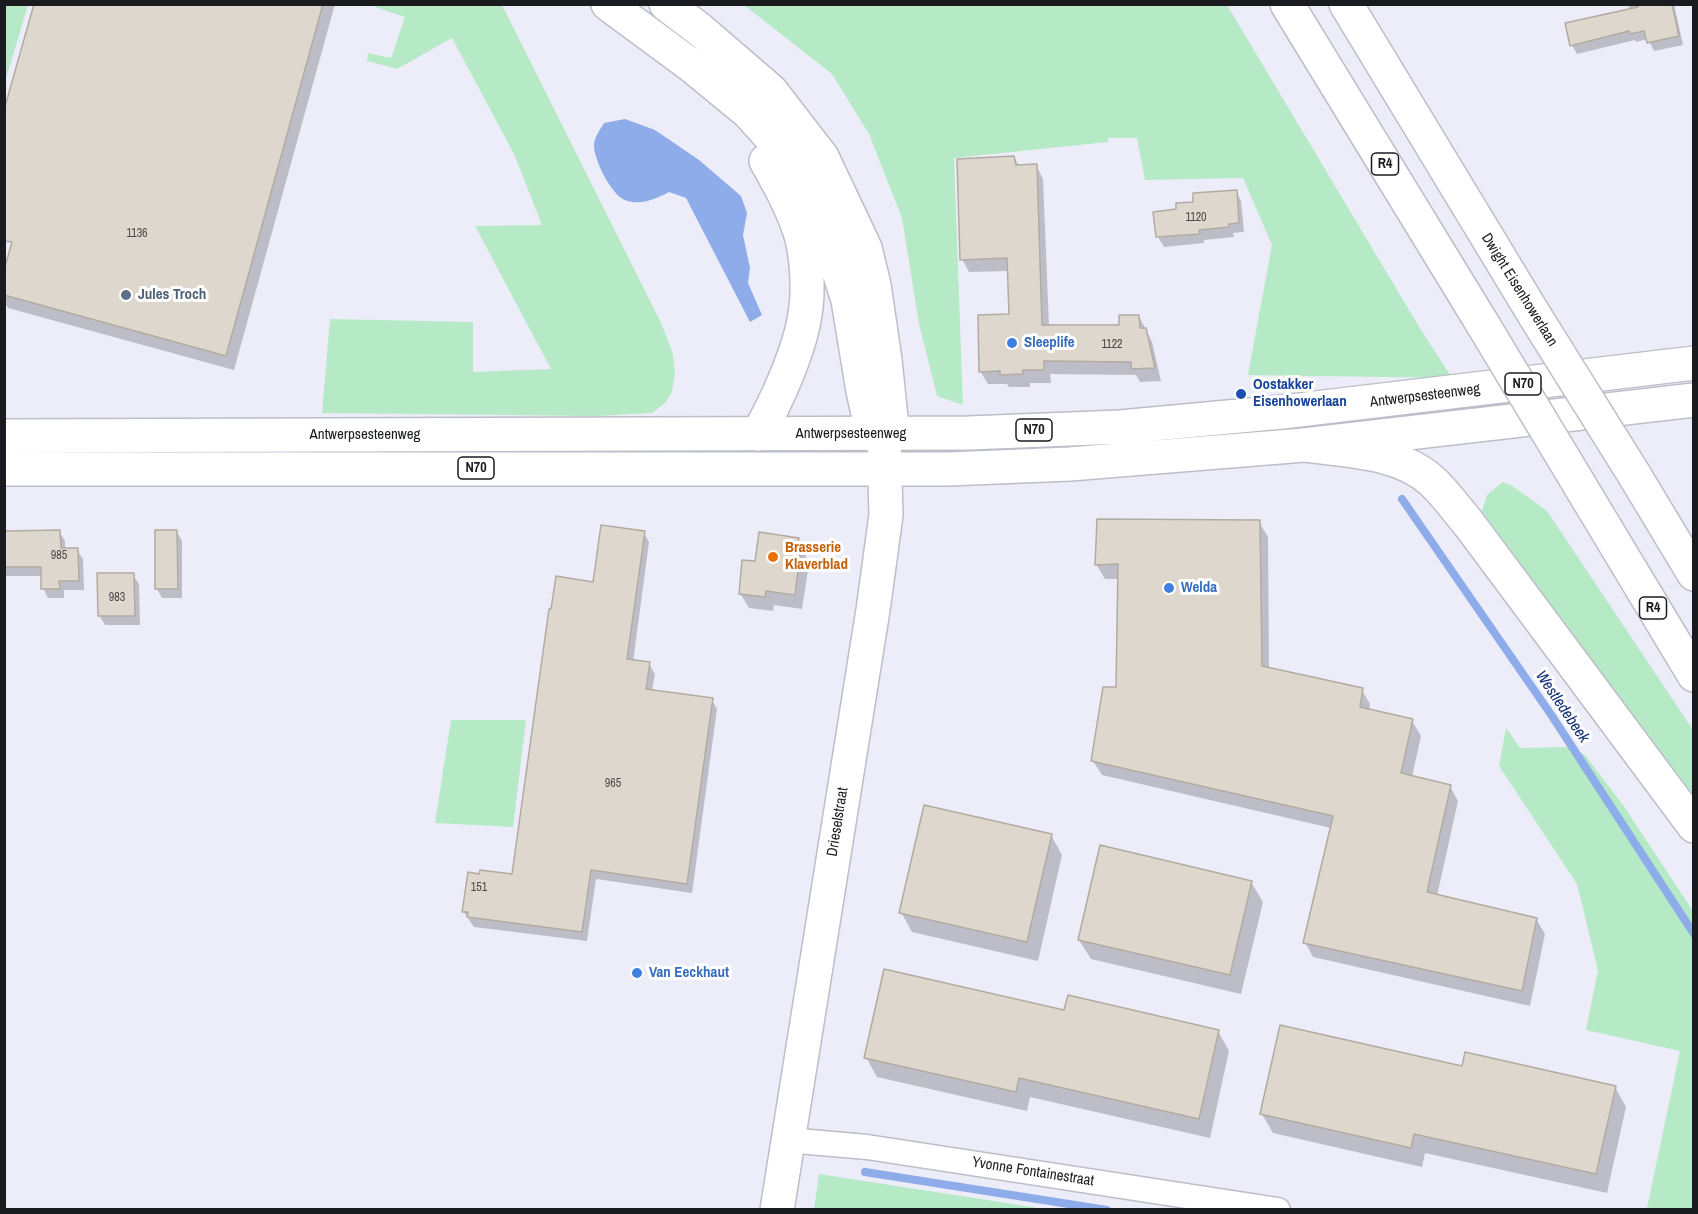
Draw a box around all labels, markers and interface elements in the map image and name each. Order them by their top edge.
road number: R4 [1372,153,1398,175]
house number: 1120 [1185,211,1207,225]
house number: 1136 [126,227,148,241]
street label: Dwight Eisenhowerlaan [1477,230,1561,350]
place label: Jules Troch [138,286,206,304]
marker: Jules Troch [119,288,133,302]
place label: Sleeplife [1024,334,1075,352]
marker: Sleeplife [1005,336,1019,350]
house number: 1122 [1101,338,1123,352]
road number: N70 [1505,373,1541,395]
place label: Oostakker Eisenhowerlaan [1253,376,1347,411]
street label: Antwerpsesteenweg [1369,380,1481,412]
marker: Oostakker Eisenhowerlaan [1234,387,1248,401]
road number: N70 [1016,419,1052,441]
street label: Antwerpsesteenweg [796,425,906,443]
street label: Antwerpsesteenweg [310,426,420,444]
road number: N70 [458,457,494,479]
place label: Brasserie Klaverblad [785,539,848,574]
house number: 985 [51,549,67,563]
marker: Brasserie Klaverblad [766,550,780,564]
place label: Welda [1181,579,1217,597]
marker: Welda [1162,581,1176,595]
house number: 983 [109,591,125,605]
road number: R4 [1640,597,1666,619]
water label: Westledebeek [1531,667,1593,747]
house number: 965 [605,777,621,791]
street label: Drieselstraat [824,786,852,858]
house number: 151 [471,881,487,895]
place label: Van Eeckhaut [649,964,729,982]
marker: Van Eeckhaut [630,966,644,980]
street label: Yvonne Fontainestraat [971,1153,1095,1191]

